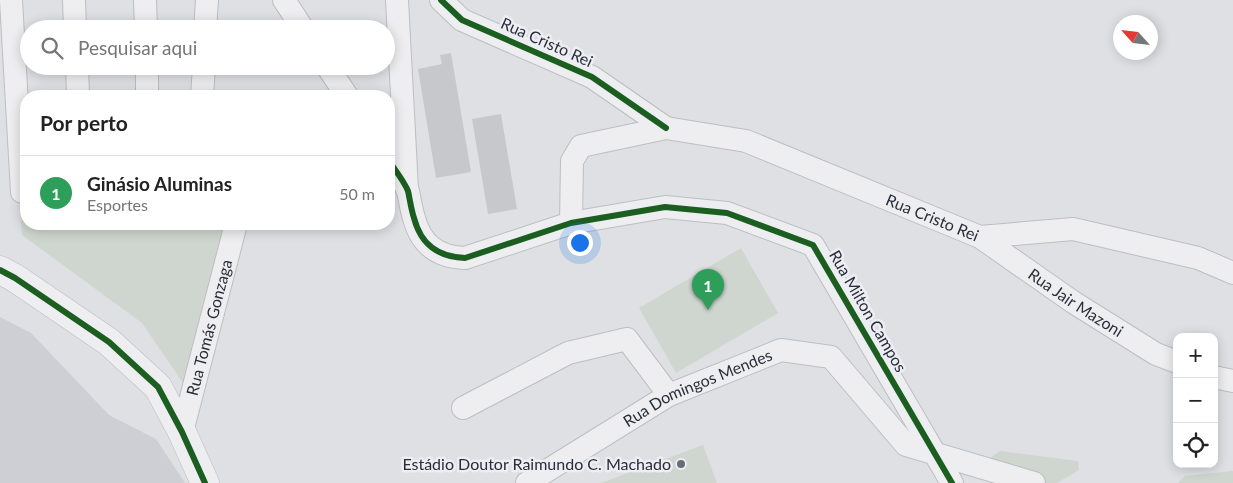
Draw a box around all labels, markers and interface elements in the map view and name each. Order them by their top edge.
street label: Rua Cristo Rei [498,13,596,70]
north arrow [1113,15,1158,60]
search box [20,20,395,75]
icon: search [38,34,66,62]
text: Pesquisar aqui [78,36,197,59]
text: Por perto [40,110,128,135]
text: Ginásio Aluminas [87,172,232,195]
text: 1 [51,184,61,203]
text: 50 m [339,184,375,203]
street label: Rua Cristo Rei [883,190,982,245]
text: Esportes [87,195,148,214]
your location [567,230,593,256]
street label: Rua Milton Campos [826,246,911,375]
street label: Rua Tomás Gonzaga [182,257,235,397]
street label: Rua Jair Mazoni [1025,264,1127,340]
pin: 1 [692,269,724,310]
map controls [1173,333,1218,468]
button: + [1173,333,1218,378]
street label: Rua Domingos Mendes [619,345,775,430]
button: − [1173,378,1218,423]
button: locate [1173,423,1218,468]
place label: Estádio Doutor Raimundo C. Machado [402,454,671,473]
marker: Estádio Doutor Raimundo C. Machado [675,458,687,470]

